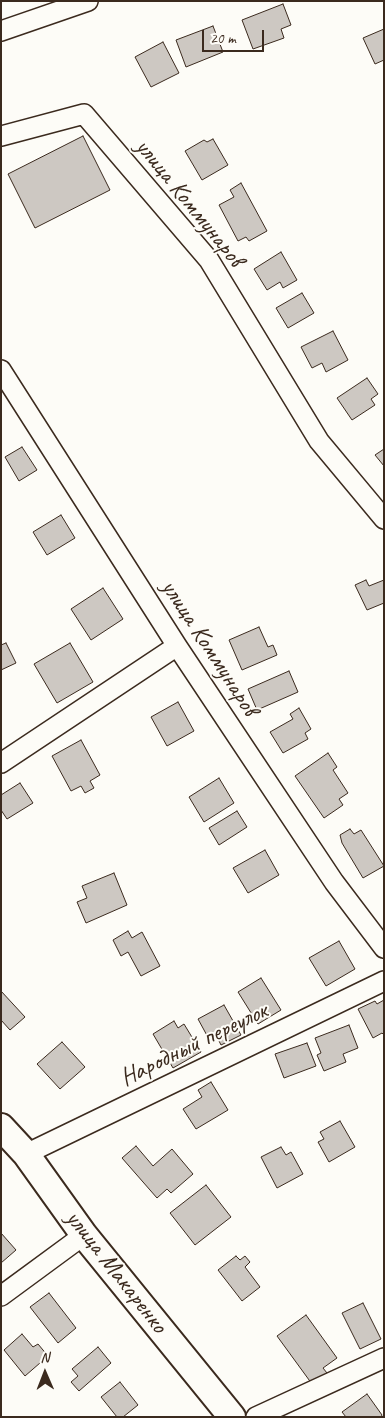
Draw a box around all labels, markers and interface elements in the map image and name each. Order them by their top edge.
scale bar [205,20,268,52]
text: 20 m [210,29,236,48]
street label: улица Коммунаров [128,133,250,273]
street label: улица Коммунаров [154,574,264,722]
street label: Народный переулок [115,996,273,1094]
street label: улица Макаренко [59,1204,173,1340]
north arrow [20,1348,70,1398]
text: N [40,1349,49,1366]

